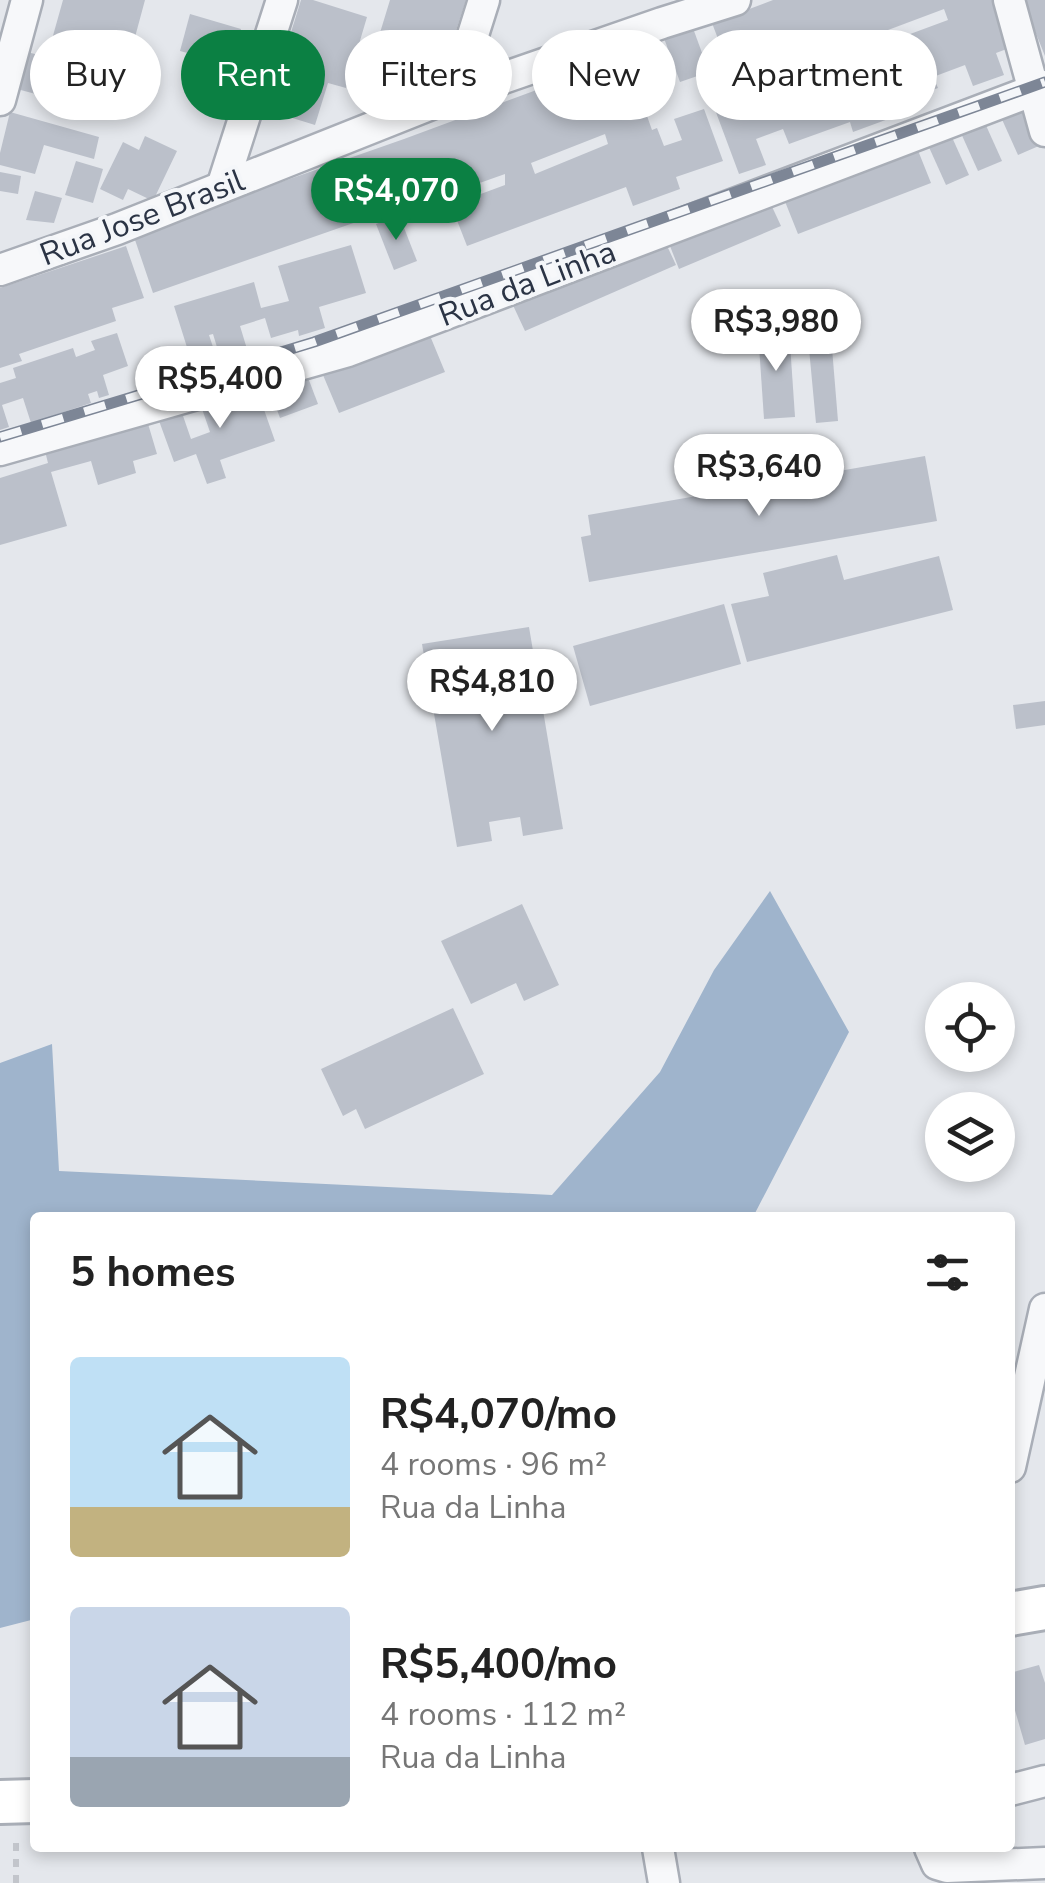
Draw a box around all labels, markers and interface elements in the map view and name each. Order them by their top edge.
chip: Buy [30,30,161,120]
chip: Rent [181,30,325,120]
chip: Filters [345,30,512,120]
chip: New [532,30,676,120]
chip: Apartment [696,30,937,120]
pin: R$4,070 [304,158,488,243]
street label: Rua Jose Brasil [34,159,251,276]
text: R$4,070 [333,169,459,212]
street label: Rua da Linha [432,230,622,337]
pin: R$3,980 [684,289,868,374]
text: R$3,980 [713,300,839,343]
pin: R$5,400 [128,346,312,431]
text: R$5,400 [157,357,283,400]
pin: R$3,640 [667,434,851,519]
text: R$3,640 [696,445,822,488]
pin: R$4,810 [400,649,584,734]
text: R$4,810 [429,660,555,703]
map controls [925,982,1015,1182]
button: locate [925,982,1015,1072]
button: layers [925,1092,1015,1182]
text: 5 homes [70,1244,235,1301]
icon: filters [920,1245,975,1300]
text: R$4,070/mo [380,1386,617,1443]
icon: home [150,1397,270,1517]
text: 4 rooms · 96 m² [380,1443,607,1486]
text: Rua da Linha [380,1486,567,1529]
text: R$5,400/mo [380,1636,617,1693]
icon: home [150,1647,270,1767]
text: 4 rooms · 112 m² [380,1693,626,1736]
text: Rua da Linha [380,1736,567,1779]

